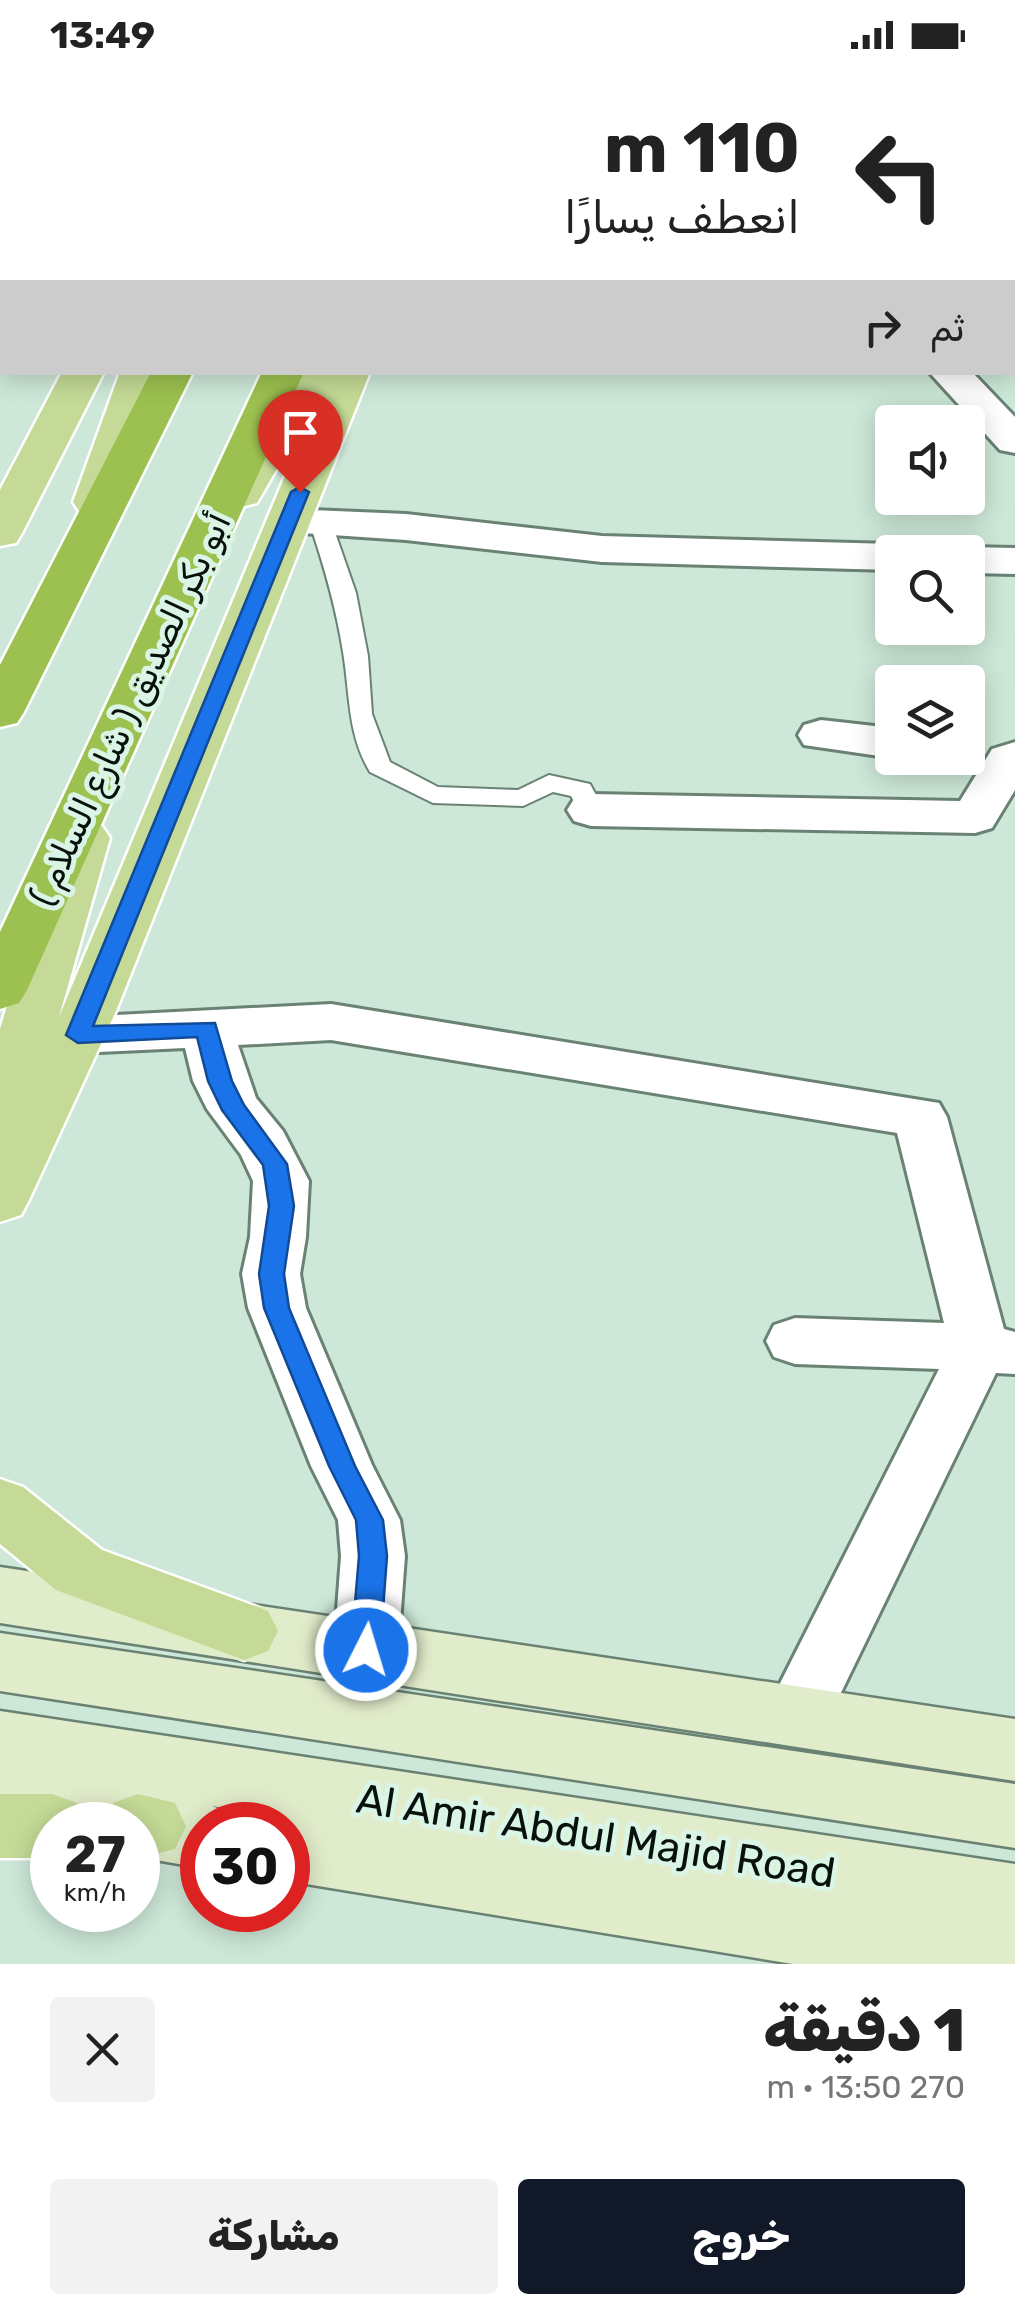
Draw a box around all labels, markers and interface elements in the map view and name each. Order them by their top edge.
text: 13:49 [50,12,155,58]
text: 110 m [604,107,800,190]
icon: left [835,110,965,240]
text: انعطف يسارًا [564,191,800,244]
icon: right [855,300,910,355]
text: ثم [930,305,965,351]
pin [258,390,343,493]
icon: arrive [273,405,328,460]
map controls [875,405,985,775]
button: sound [875,405,985,515]
street label: ( شارع السلام ) أبو بكر الصديق [20,506,242,913]
button: search [875,535,985,645]
button: layers [875,665,985,775]
position arrow [314,1598,418,1702]
street label: Al Amir Abdul Majid Road [353,1773,839,1899]
speed limit sign: 30 [180,1802,310,1932]
text: 27 [64,1825,126,1885]
text: km/h [64,1878,126,1907]
text: 1 دقيقة [763,1995,965,2066]
button: close [50,1997,155,2102]
text: 270 m · 13:50 [766,2068,965,2106]
button: مشاركة [50,2179,498,2294]
button: خروج [518,2179,965,2294]

